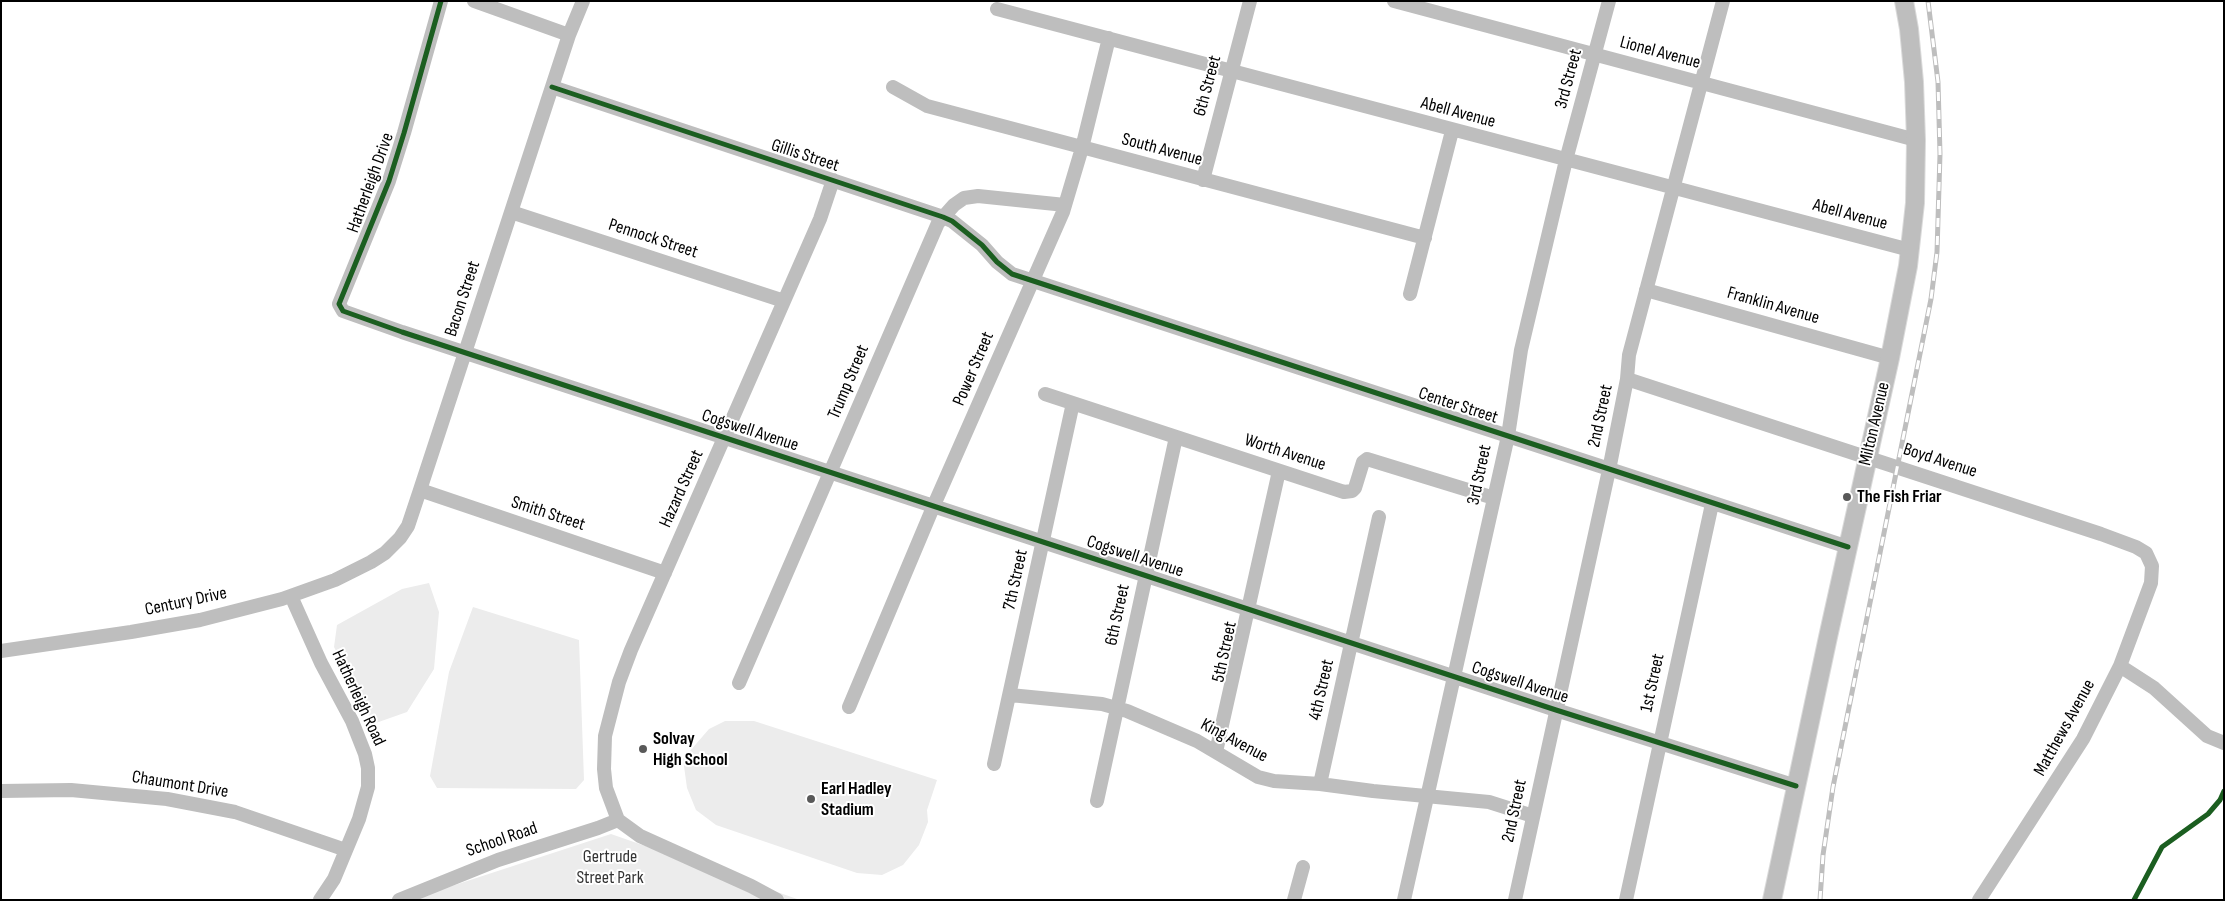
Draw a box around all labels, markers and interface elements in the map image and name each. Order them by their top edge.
street label: Lionel Avenue [1617,32,1703,74]
street label: 3rd Street [1551,47,1587,111]
street label: 6th Street [1190,53,1226,119]
street label: Abell Avenue [1418,93,1498,133]
street label: South Avenue [1119,129,1205,171]
street label: Hatherleigh Drive [343,130,399,236]
street label: Gillis Street [768,135,842,177]
street label: Abell Avenue [1810,195,1890,235]
street label: Pennock Street [606,214,700,264]
street label: Bacon Street [441,259,485,339]
street label: Franklin Avenue [1724,283,1822,329]
street label: Power Street [949,329,999,409]
street label: Trump Street [824,342,874,422]
street label: Milton Avenue [1855,380,1895,468]
street label: Center Street [1416,383,1500,429]
street label: 2nd Street [1584,383,1618,449]
street label: Cogswell Avenue [699,405,801,457]
street label: Worth Avenue [1242,430,1328,476]
street label: Boyd Avenue [1900,439,1980,483]
street label: 3rd Street [1463,443,1497,507]
street label: Hazard Street [655,447,709,531]
place label: The Fish Friar [1857,486,1942,508]
marker: The Fish Friar [1841,491,1853,503]
street label: Smith Street [508,492,588,536]
street label: Cogswell Avenue [1084,531,1186,583]
street label: 7th Street [999,548,1033,612]
street label: 6th Street [1101,582,1135,648]
street label: Century Drive [143,583,229,621]
street label: 5th Street [1208,620,1242,684]
street label: Hatherleigh Road [326,647,390,749]
street label: 1st Street [1636,652,1670,714]
street label: Cogswell Avenue [1469,657,1571,709]
street label: 4th Street [1305,658,1339,722]
street label: Matthews Avenue [2030,676,2100,780]
street label: King Avenue [1197,714,1271,768]
place label: Solvay High School [653,728,728,771]
marker: Solvay High School [637,743,649,755]
street label: Chaumont Drive [130,767,230,803]
place label: Earl Hadley Stadium [821,778,892,821]
street label: 2nd Street [1498,778,1532,844]
marker: Earl Hadley Stadium [805,793,817,805]
street label: School Road [464,818,540,862]
park label: Gertrude Street Park [576,846,644,889]

